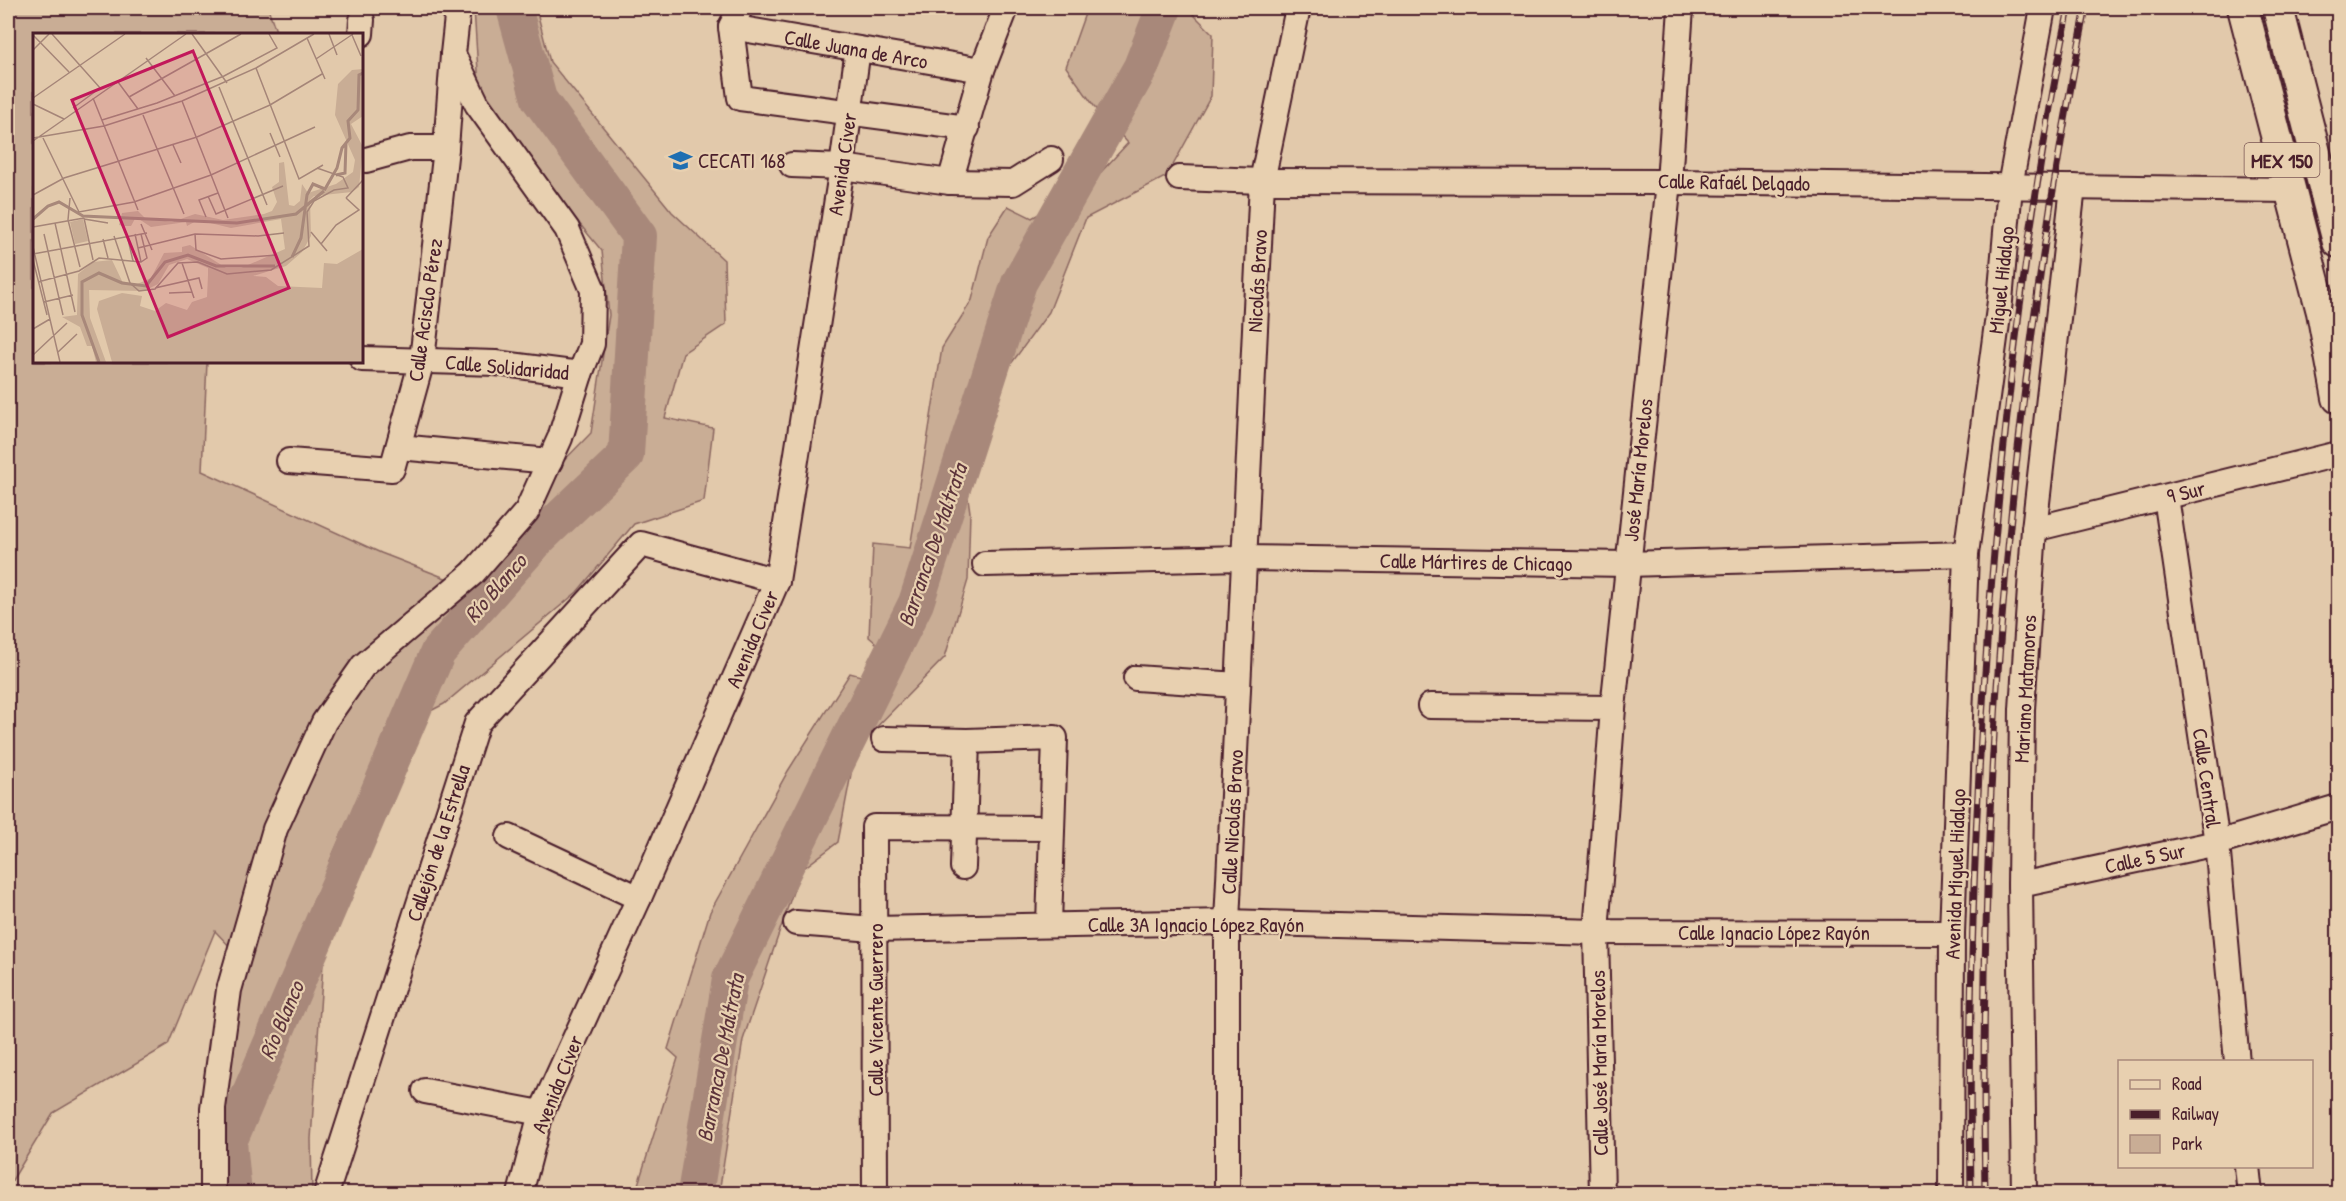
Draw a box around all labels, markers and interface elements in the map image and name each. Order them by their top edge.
street label: Calle Juana de Arco [782,22,930,76]
inset map [33,33,363,363]
street label: Avenida Civer [820,111,864,217]
road number: MEX 150 [2244,143,2320,177]
place label: CECATI 168 [698,146,785,175]
school or university icon: CECATI 168 [667,147,693,173]
street label: Calle Rafaél Delgado [1658,166,1810,198]
street label: Miguel Hidalgo [1981,225,2021,335]
street label: Nicolás Bravo [1240,229,1274,333]
street label: Calle Acisclo Pérez [401,237,449,383]
street label: Calle Solidaridad [444,347,570,387]
street label: José María Morelos [1616,397,1660,543]
water label: Barranca De Maltrata [890,457,975,630]
street label: 9 Sur [2164,473,2208,511]
water label: Río Blanco [457,546,535,629]
street label: Calle Mártires de Chicago [1379,546,1573,578]
street label: Avenida Civer [718,586,786,692]
street label: Mariano Matamoros [2007,614,2043,764]
street label: Calle Central [2186,726,2228,830]
street label: Calle Nicolás Bravo [1214,749,1250,895]
street label: Callejón de la Estrella [399,761,477,925]
street label: Avenida Miguel Hidalgo [1938,788,1972,960]
street label: Calle 5 Sur [2102,835,2188,881]
street label: Calle 3A Ignacio López Rayón [1088,910,1304,939]
street label: Calle Ignacio López Rayón [1678,918,1870,947]
street label: Calle Vicente Guerrero [861,924,890,1096]
water label: Barranca De Maltrata [689,969,751,1144]
street label: Calle José María Morelos [1583,970,1615,1156]
water label: Río Blanco [251,975,312,1064]
street label: Avenida Civer [524,1031,590,1137]
legend [2118,1060,2313,1168]
text: Road [2172,1071,2202,1096]
text: Railway [2172,1101,2219,1126]
text: Park [2172,1131,2203,1156]

